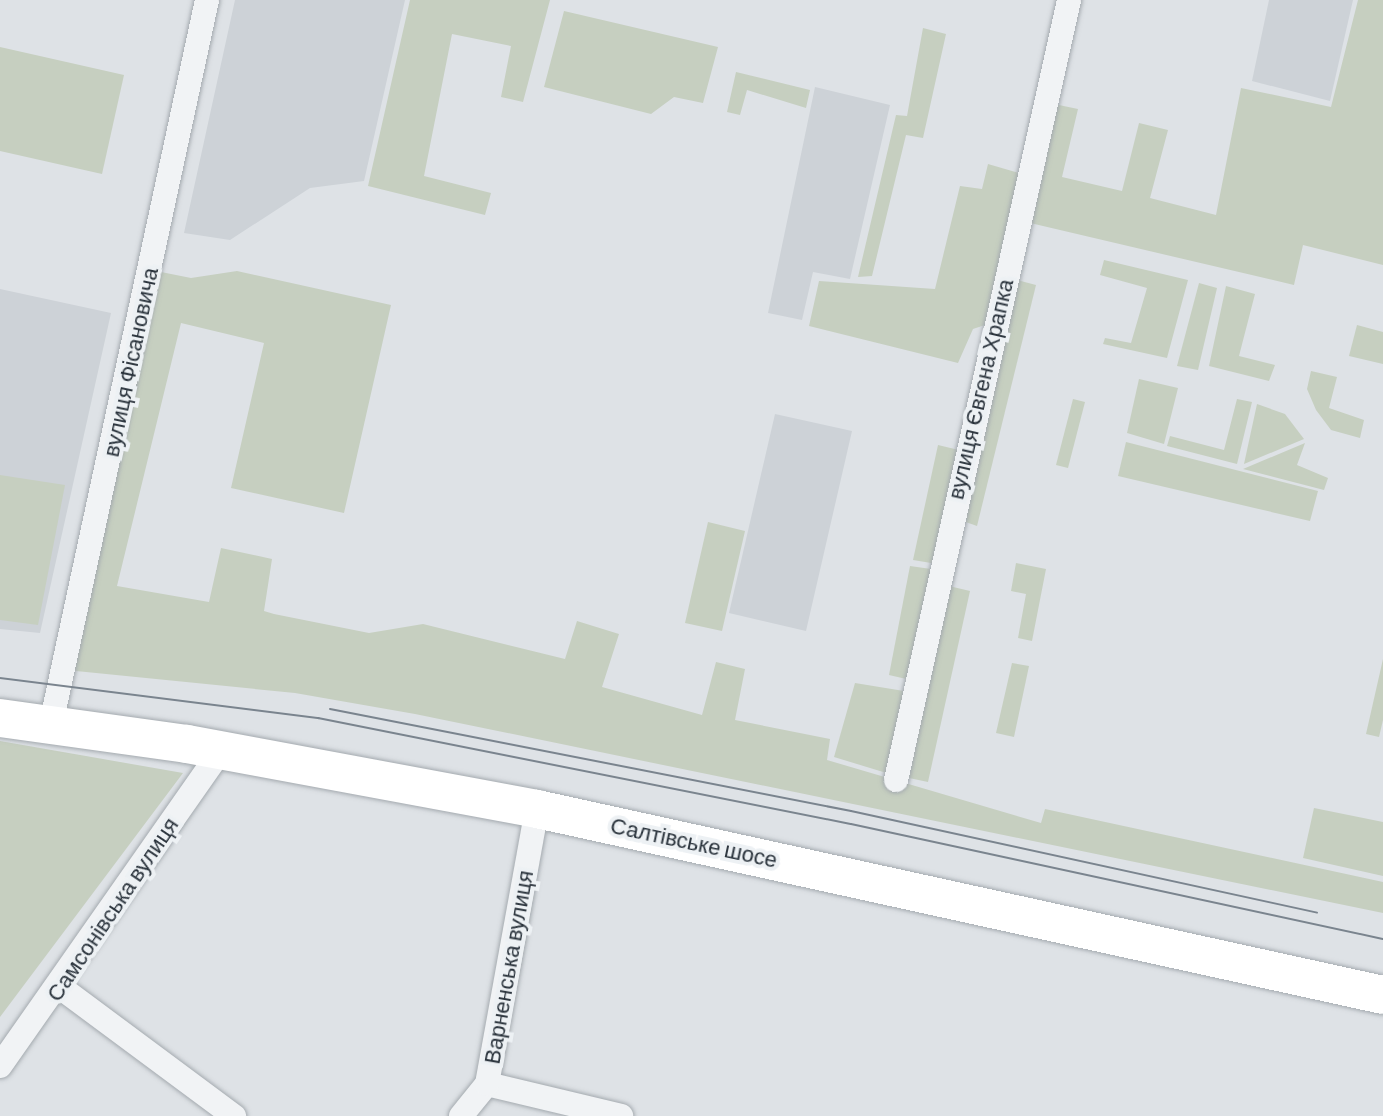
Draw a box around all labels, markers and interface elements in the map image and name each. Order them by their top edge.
street label: вулиця Фісановича [97,265,163,459]
street label: вулиця Євгена Храпка [942,276,1018,502]
street label: Салтівське шосе [608,811,780,873]
street label: Самсонівська вулиця [41,812,183,1006]
street label: Варненська вулиця [478,868,538,1066]

